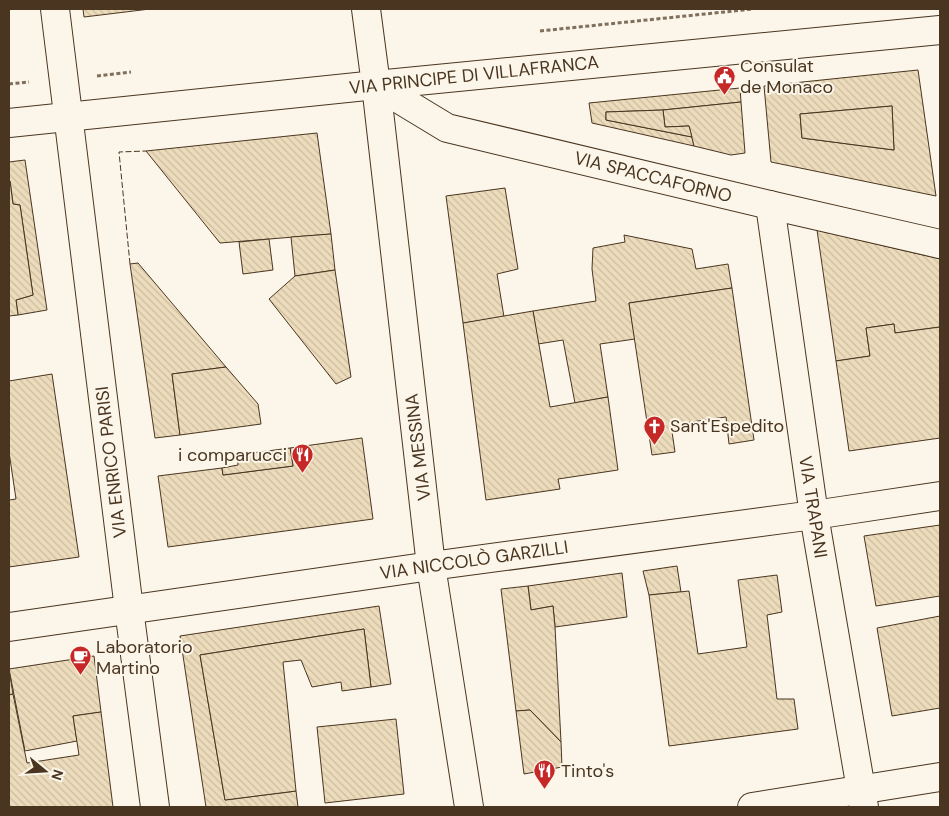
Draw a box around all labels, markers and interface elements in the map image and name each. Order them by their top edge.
street label: VIA PRINCIPE DI VILLAFRANCA [348,50,600,100]
place label: Consulat de Monaco [740,54,833,99]
public building icon: Consulat de Monaco [712,64,736,95]
street label: VIA SPACCAFORNO [572,146,734,208]
street label: VIA ENRICO PARISI [90,385,132,539]
street label: VIA MESSINA [400,392,436,502]
church icon: Sant'Espedito [642,414,666,445]
place label: Sant'Espedito [670,414,784,438]
place label: i comparucci [178,443,287,467]
restaurant icon: i comparucci [291,443,315,474]
street label: VIA TRAPANI [793,454,833,560]
street label: VIA NICCOLÒ GARZILLI [378,535,570,585]
place label: Laboratorio Martino [96,635,193,680]
cafe icon: Laboratorio Martino [68,645,92,676]
north arrow [20,746,70,796]
restaurant icon: Tinto's [533,759,557,790]
place label: Tinto's [561,759,614,783]
text: N [47,767,68,783]

